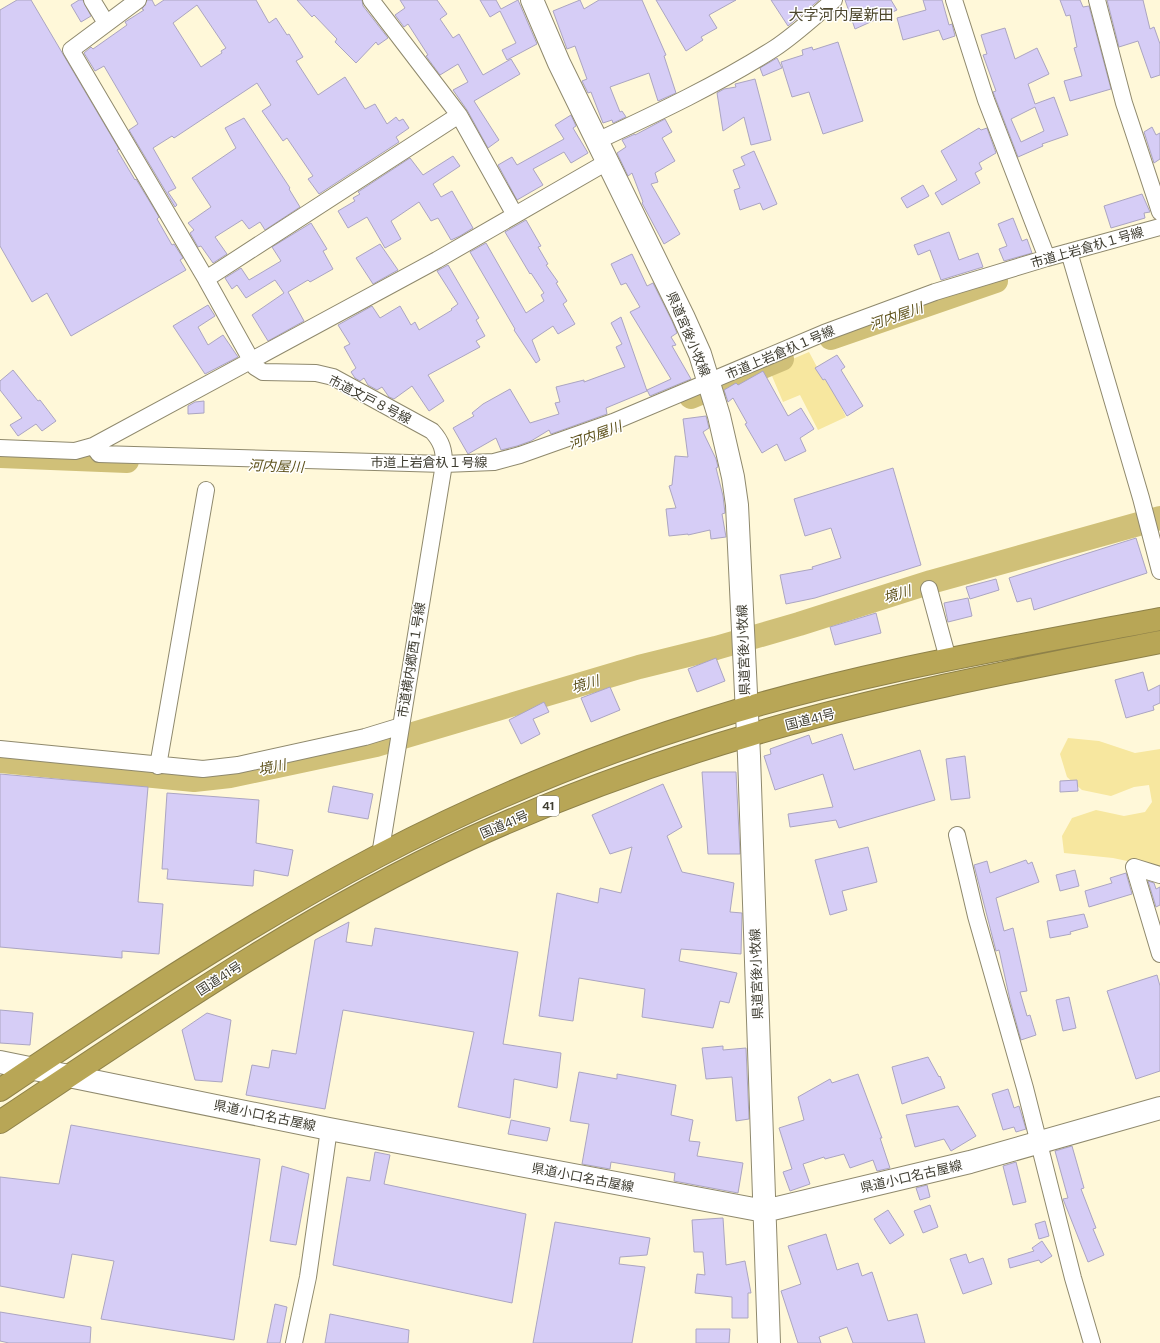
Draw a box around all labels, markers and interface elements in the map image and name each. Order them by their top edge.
district label: 大字河内屋新田 [788,5,894,25]
street label: 市道上岩倉杁１号線 [1029,223,1146,272]
street label: 県道宮後小牧線 [663,289,714,379]
water label: 河内屋川 [867,298,927,334]
street label: 市道上岩倉杁１号線 [723,322,837,383]
street label: 市道文戸８号線 [325,371,414,428]
water label: 河内屋川 [566,416,626,453]
street label: 市道上岩倉杁１号線 [370,454,488,471]
water label: 河内屋川 [248,456,306,476]
water label: 境川 [881,581,915,607]
street label: 市道横内郷西１号線 [394,601,429,719]
street label: 県道宮後小牧線 [733,604,754,696]
water label: 境川 [569,671,603,697]
street label: 国道41号 [783,705,837,734]
water label: 境川 [256,755,290,779]
road number: 41 [537,796,559,816]
street label: 国道41号 [477,807,531,842]
street label: 県道宮後小牧線 [746,928,767,1020]
street label: 国道41号 [193,957,245,999]
street label: 県道小口名古屋線 [212,1096,318,1135]
street label: 県道小口名古屋線 [859,1157,964,1196]
street label: 県道小口名古屋線 [530,1159,636,1196]

